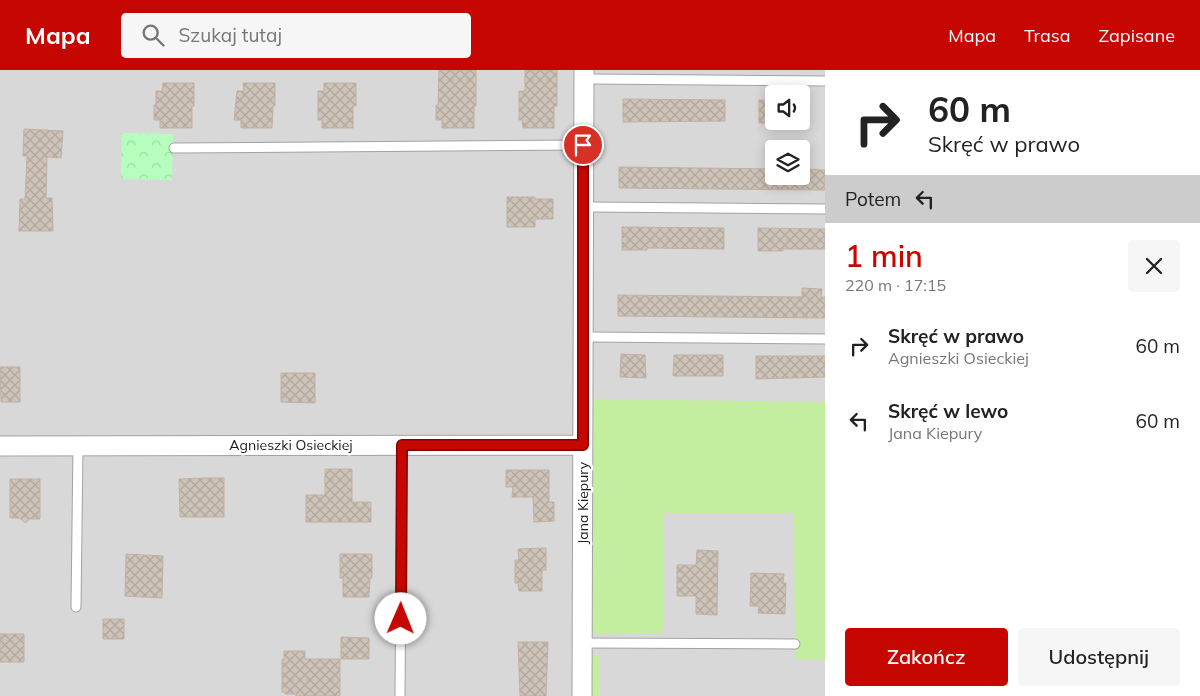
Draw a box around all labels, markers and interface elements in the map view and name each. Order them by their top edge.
search box [121,13,471,58]
text: Mapa [25,20,91,50]
icon: search [139,21,167,49]
text: Szukaj tutaj [179,23,282,47]
text: Mapa [948,24,996,47]
text: Trasa [1024,24,1071,47]
text: Zapisane [1099,24,1175,47]
map controls [765,85,810,185]
button: sound [765,85,810,130]
text: 60 m [928,87,1011,131]
icon: right [845,90,910,155]
pin [562,124,604,166]
text: Skręć w prawo [928,130,1080,158]
icon: arrive [569,131,597,159]
button: layers [765,140,810,185]
icon: left [911,185,939,213]
text: Potem [845,187,901,211]
text: 1 min [845,237,923,275]
button: close [1128,240,1180,292]
text: 220 m · 17:15 [845,275,946,295]
text: Skręć w prawo [888,324,1024,348]
icon: right [845,332,873,360]
text: 60 m [1136,334,1180,358]
text: Agnieszki Osieckiej [888,348,1029,368]
text: Skręć w lewo [888,399,1008,423]
icon: left [845,407,873,435]
text: 60 m [1136,409,1180,433]
text: Jana Kiepury [888,423,982,443]
street label: Agnieszki Osieckiej [229,436,353,454]
street label: Jana Kiepury [574,461,592,544]
position arrow [374,592,426,644]
button: Zakończ [845,628,1008,686]
button: Udostępnij [1018,628,1180,686]

